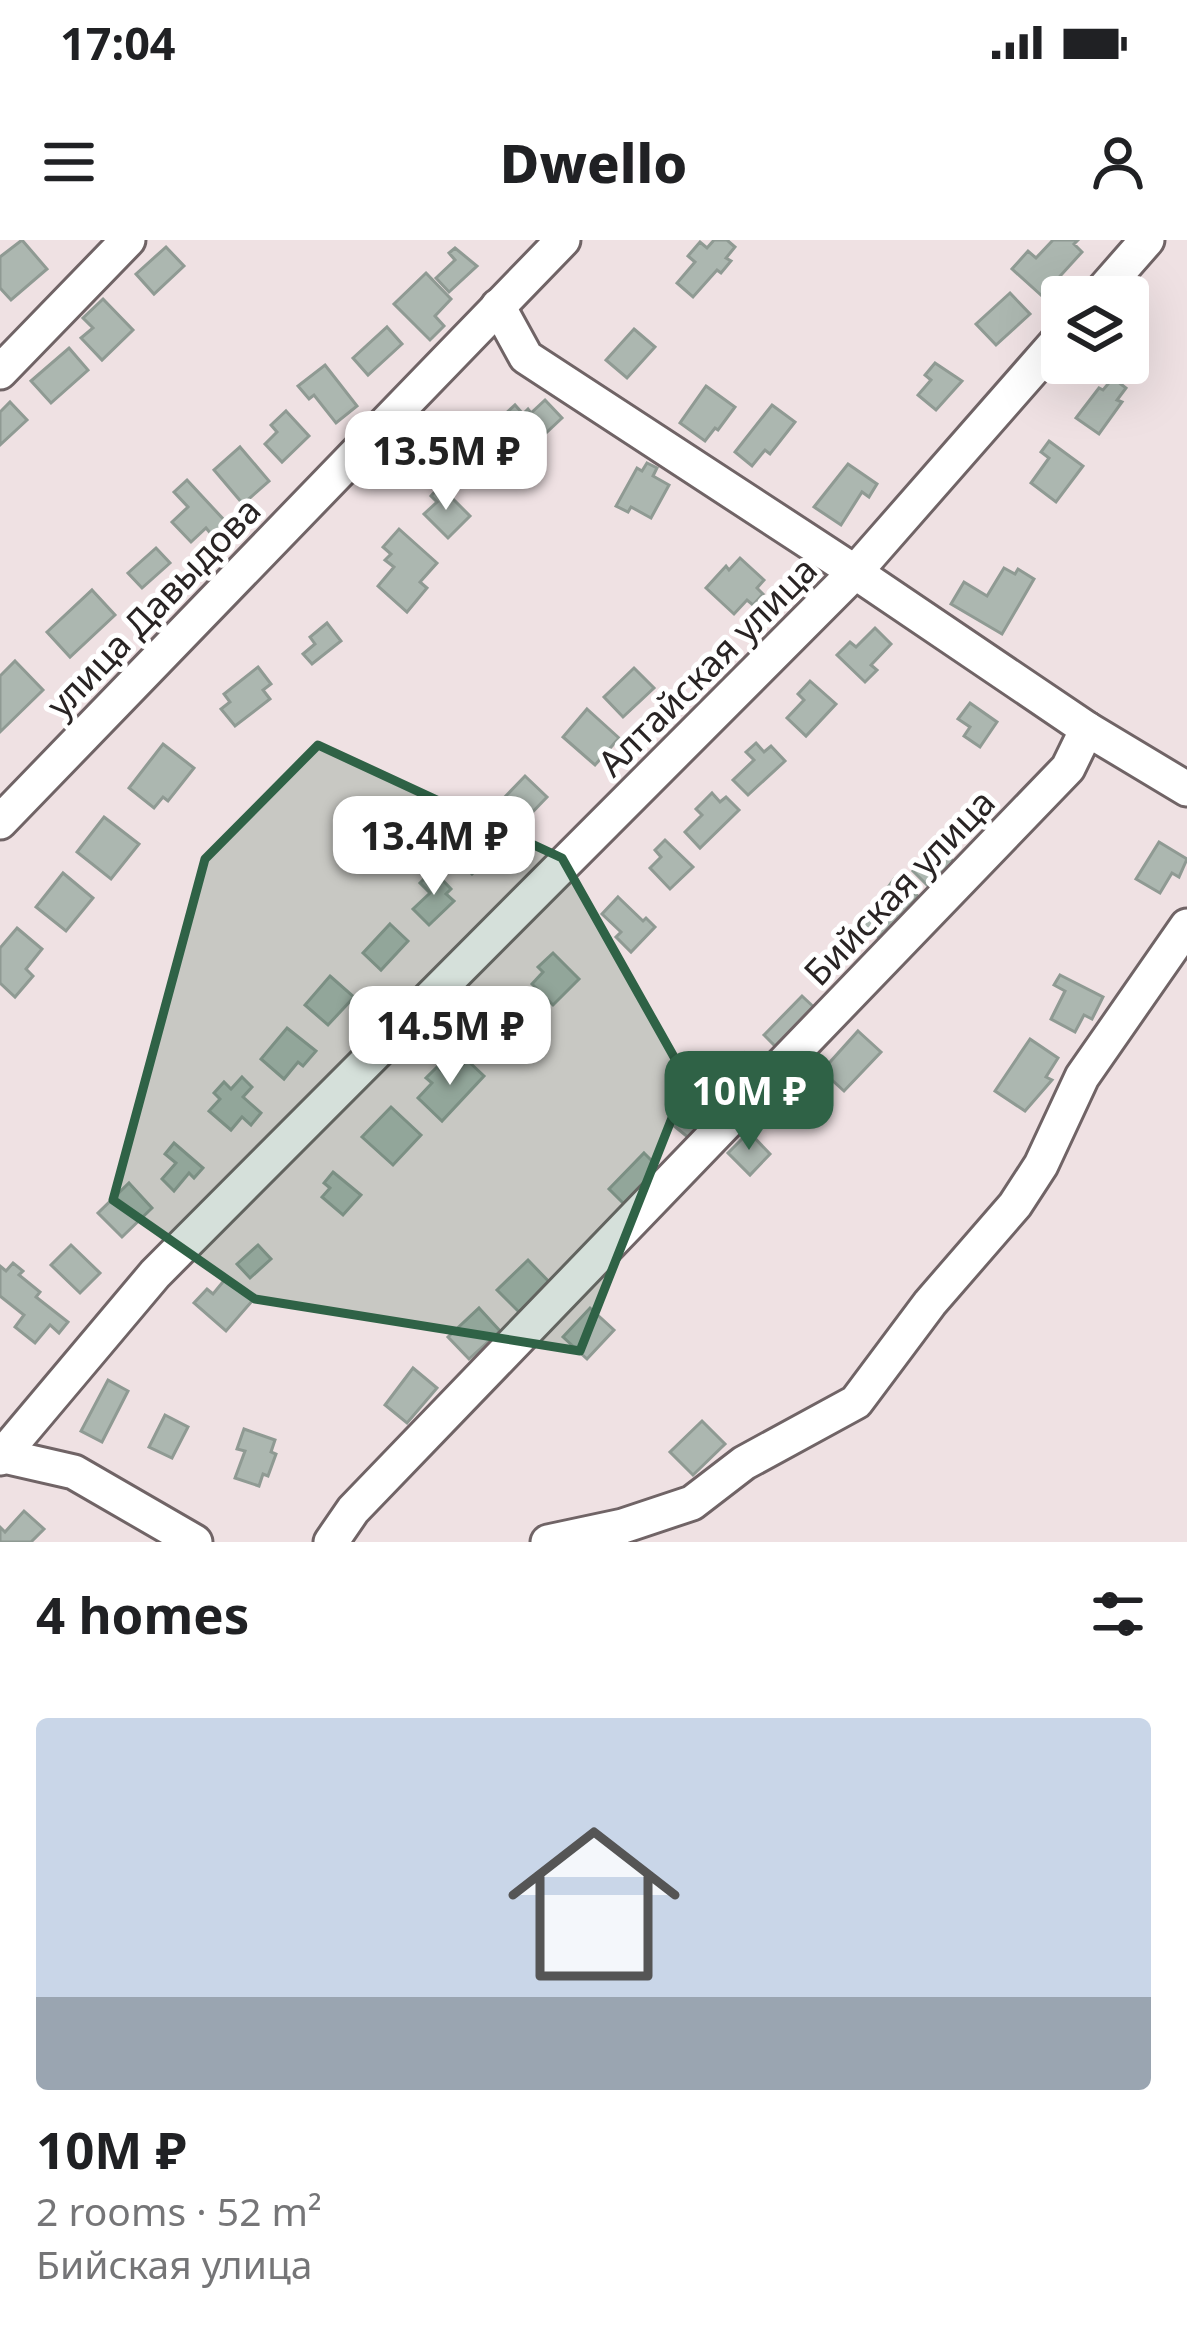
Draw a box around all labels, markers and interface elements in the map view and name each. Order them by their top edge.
text: 17:04 [60,12,176,73]
text: Dwello [500,125,687,199]
icon: menu [36,129,102,195]
icon: person [1085,129,1151,195]
map controls [1041,276,1149,384]
button: layers [1041,276,1149,384]
pin: 13.5M ₽ [335,411,557,513]
text: 13.5M ₽ [372,423,520,476]
street label: улица Давыдова [35,486,271,728]
street label: Алтайская улица [587,546,827,786]
street label: Бийская улица [793,778,1005,996]
pin: 13.4M ₽ [323,796,545,898]
text: 13.4M ₽ [360,808,508,861]
pin: 14.5M ₽ [339,986,561,1088]
text: 14.5M ₽ [376,998,524,1051]
pin: 10M ₽ [665,1051,833,1153]
text: 10M ₽ [692,1063,806,1116]
text: 4 homes [36,1579,249,1649]
icon: filters [1085,1581,1151,1647]
icon: home [486,1796,702,2012]
text: 10M ₽ [36,2114,186,2184]
text: 2 rooms · 52 m² [36,2184,322,2237]
text: Бийская улица [36,2237,312,2290]

